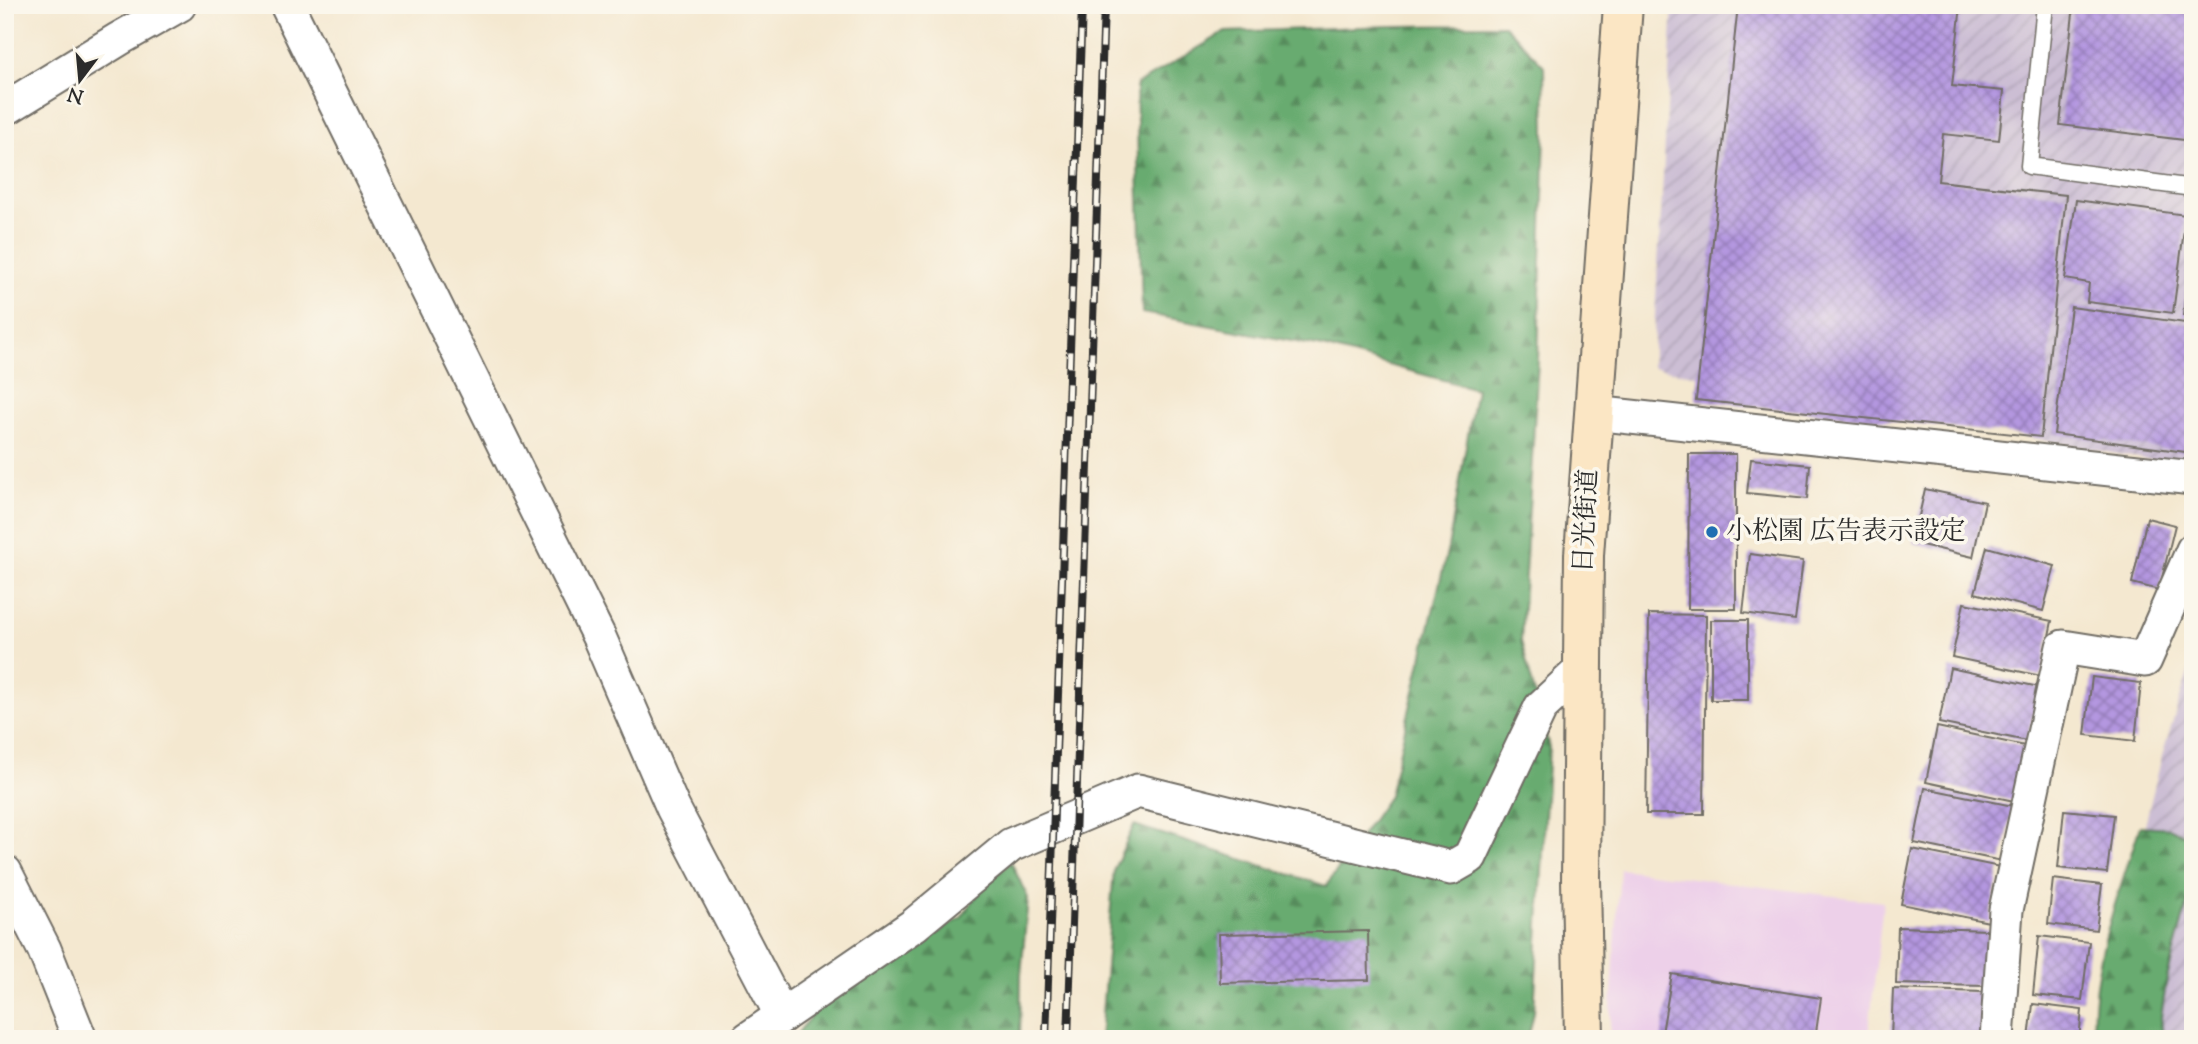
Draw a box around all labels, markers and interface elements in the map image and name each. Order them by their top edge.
north arrow [46,46,116,116]
text: N [65,79,87,109]
street label: 日光街道 [1566,468,1608,574]
place label: 小松園 広告表示設定 [1726,514,1966,551]
marker: 小松園 広告表示設定 [1704,524,1720,540]

